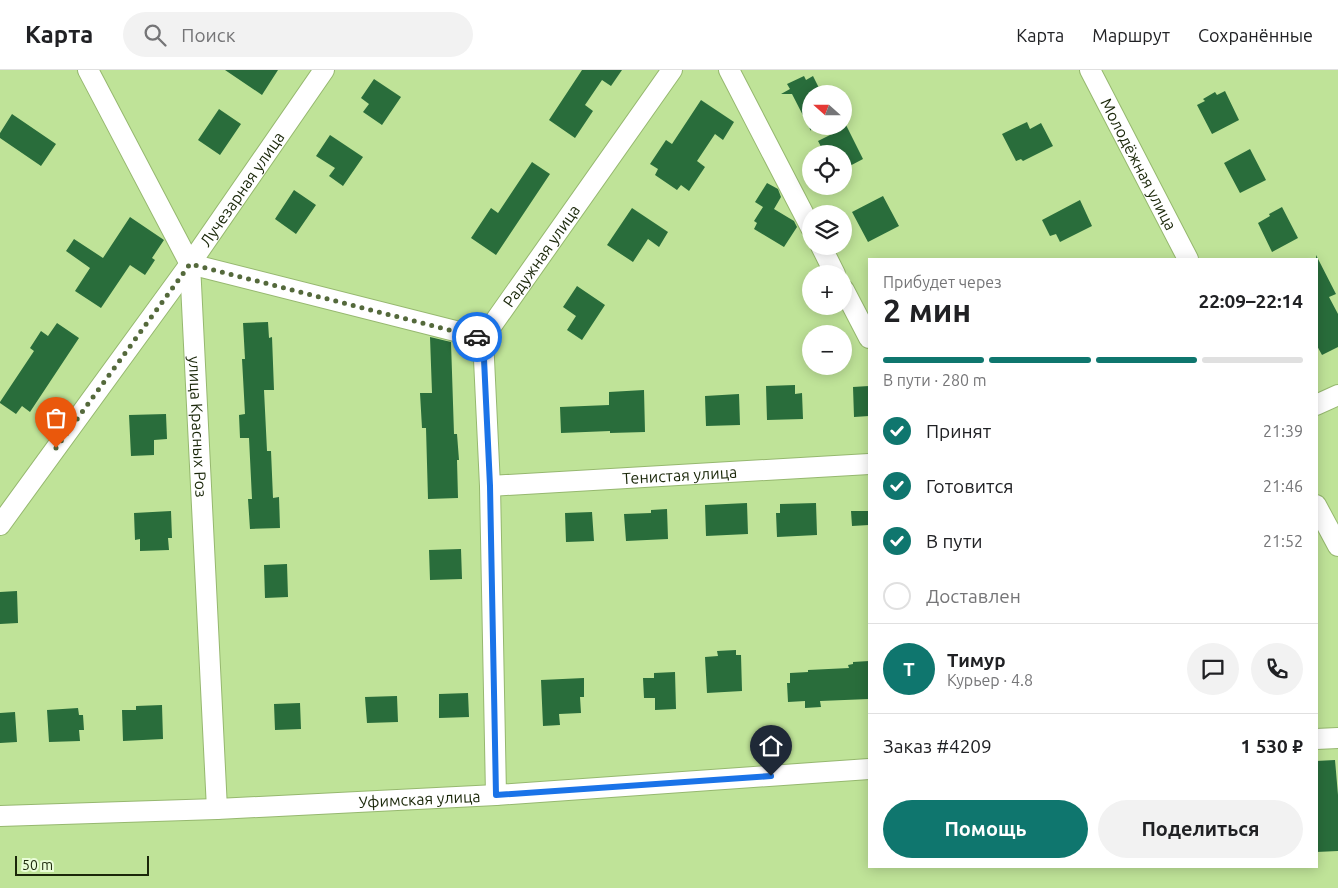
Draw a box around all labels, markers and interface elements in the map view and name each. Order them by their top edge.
search box [123,12,473,57]
text: Карта [25,21,93,48]
icon: search [141,21,169,49]
text: Поиск [181,24,235,46]
text: Карта [1016,25,1064,45]
text: Маршрут [1092,25,1170,45]
text: Сохранённые [1198,25,1313,45]
north arrow [802,85,852,135]
map controls [802,85,852,375]
street label: Молодёжная улица [1097,95,1180,233]
street label: Лучезарная улица [196,128,288,250]
button: locate [802,145,852,195]
street label: Радужная улица [499,201,583,310]
button: layers [802,205,852,255]
button: + [802,265,852,315]
text: Прибудет через [883,273,1002,291]
text: 22:09–22:14 [1198,290,1303,312]
text: 2 мин [883,292,971,328]
courier [452,312,502,362]
icon: car [463,323,491,351]
button: − [802,325,852,375]
street label: улица Красных Роз [186,355,211,498]
text: В пути · 280 m [883,371,986,389]
pin [35,397,77,448]
icon: bag [42,404,70,432]
icon: check [883,417,911,445]
text: Принят [926,420,991,442]
text: 21:39 [1263,422,1303,440]
street label: Тенистая улица [622,463,738,487]
icon: check [883,472,911,500]
text: Готовится [926,475,1013,497]
text: 21:46 [1263,477,1303,495]
icon: check [883,527,911,555]
text: В пути [926,530,983,552]
text: 21:52 [1263,532,1303,550]
text: Доставлен [926,585,1021,607]
button: chat [1187,643,1239,695]
button: phone [1251,643,1303,695]
text: Тимур [947,649,1006,671]
text: Т [903,658,915,680]
text: Курьер · 4.8 [947,671,1033,689]
pin [750,725,792,776]
icon: home [757,732,785,760]
text: Заказ #4209 [883,735,992,757]
text: 1 530 ₽ [1240,735,1303,757]
street label: Уфимская улица [358,787,481,811]
button: Помощь [883,800,1088,858]
button: Поделиться [1098,800,1303,858]
scale bar [15,853,149,876]
text: 50 m [22,857,53,873]

